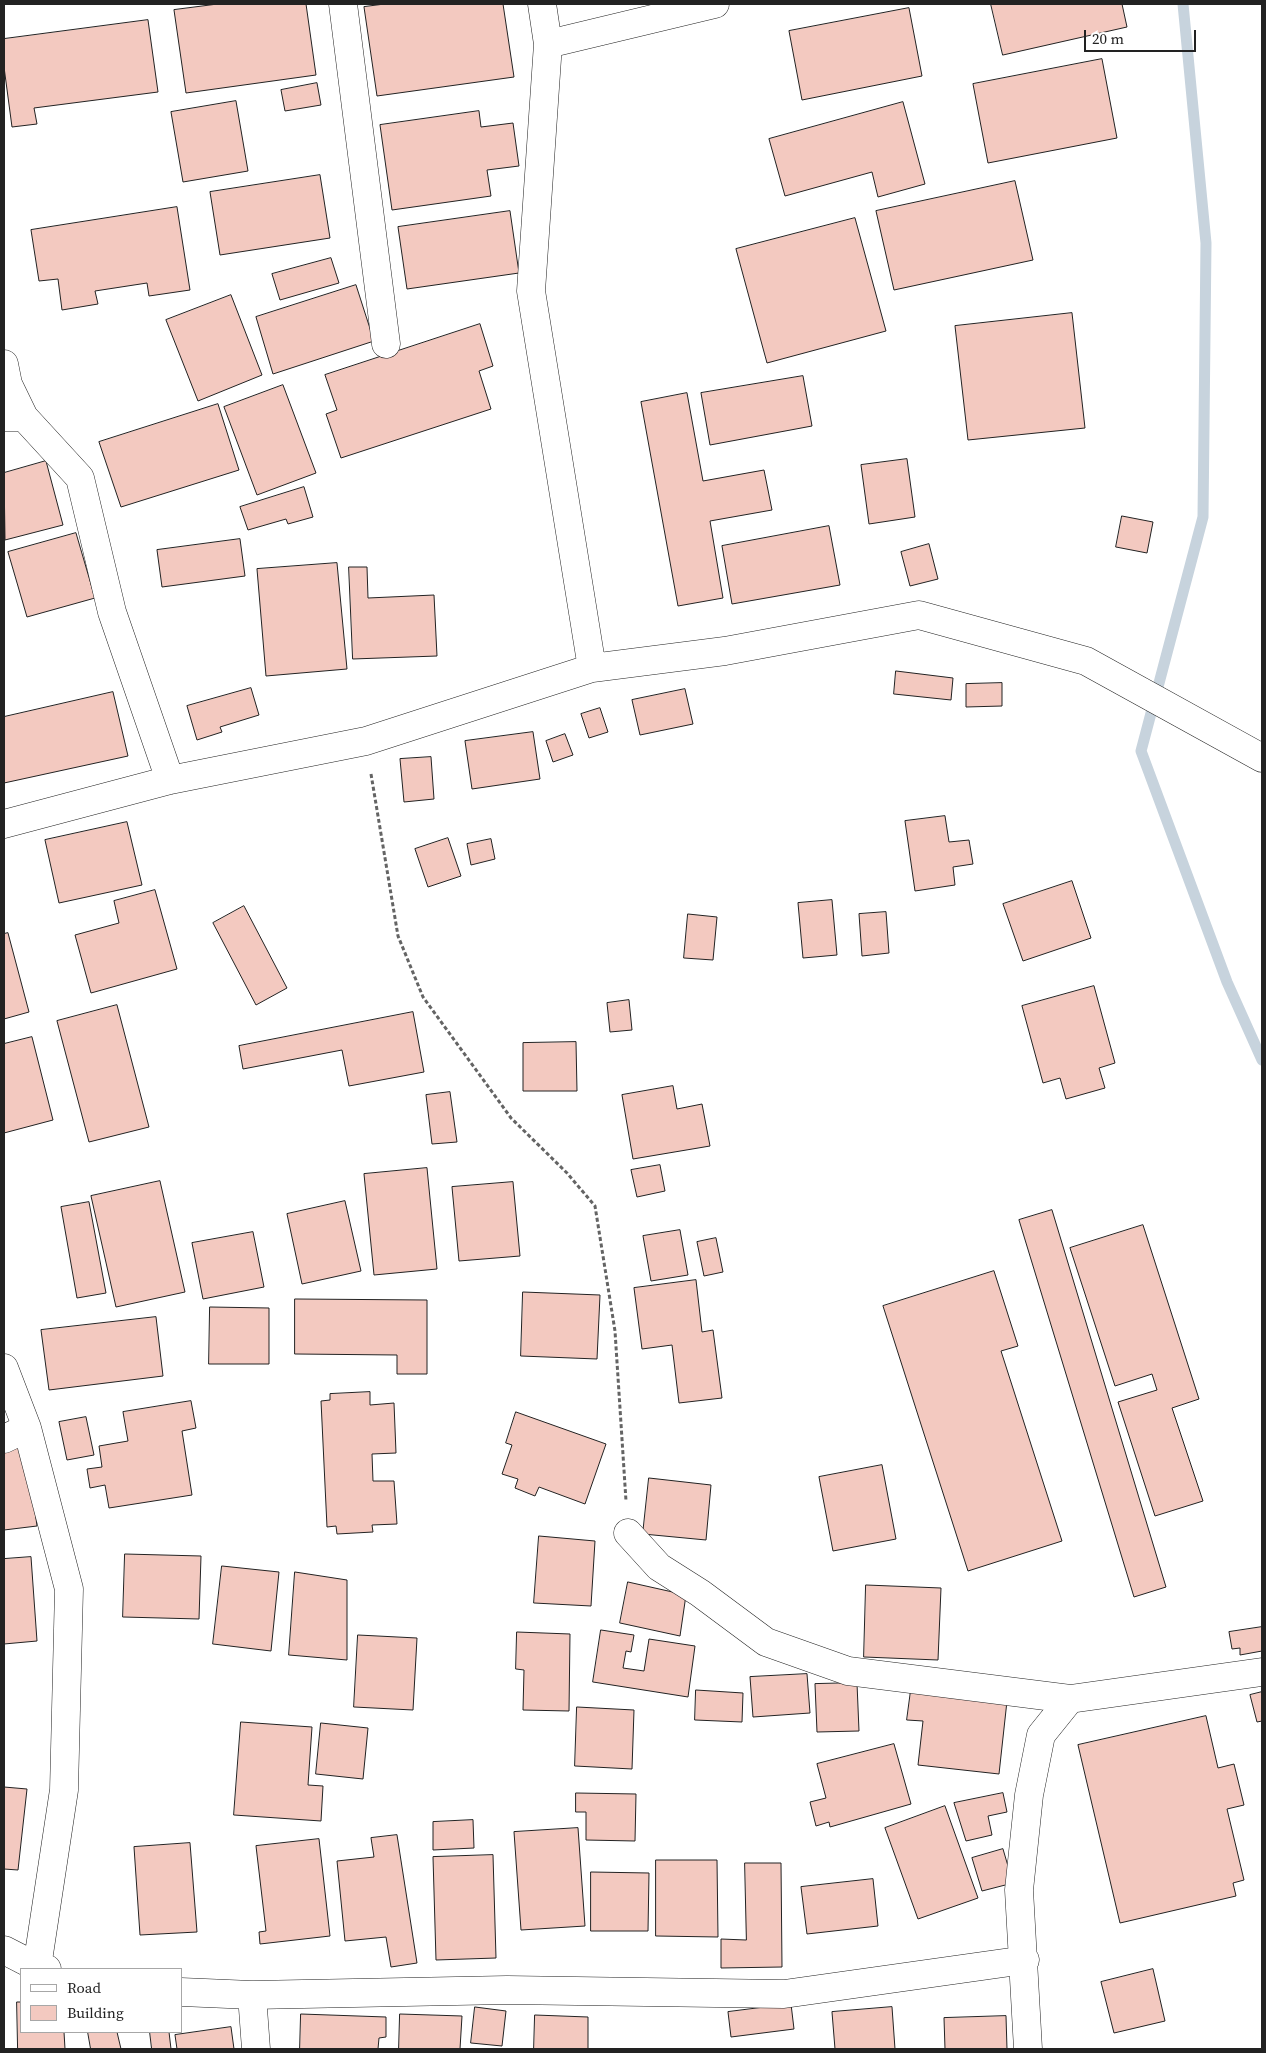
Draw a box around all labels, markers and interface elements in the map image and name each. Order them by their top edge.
scale bar [1086,20,1198,52]
text: 20 m [1092,28,1124,49]
legend [20,1968,182,2033]
text: Road [67,1977,101,1998]
text: Building [67,2002,124,2023]

